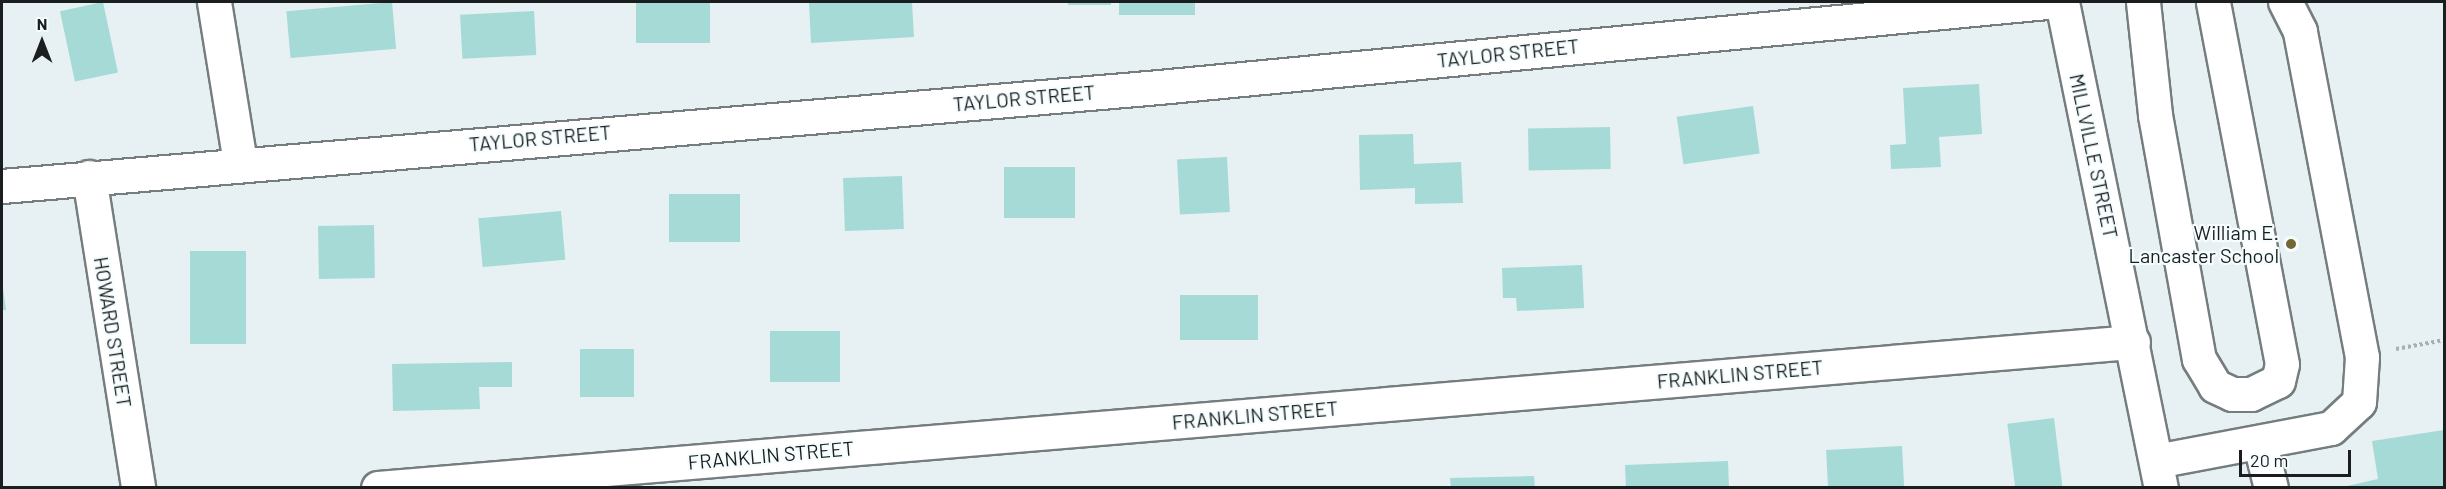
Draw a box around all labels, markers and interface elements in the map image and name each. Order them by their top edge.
north arrow [12,12,72,72]
text: N [37,14,47,33]
street label: TAYLOR STREET [1436,34,1580,72]
street label: MILLVILLE STREET [2065,71,2123,241]
street label: TAYLOR STREET [952,80,1096,116]
street label: TAYLOR STREET [468,120,612,156]
place label: William E. Lancaster School [2129,220,2279,267]
marker: William E. Lancaster School [2284,237,2298,251]
street label: HOWARD STREET [89,255,137,409]
street label: FRANKLIN STREET [1656,355,1824,393]
street label: FRANKLIN STREET [1171,396,1339,434]
street label: FRANKLIN STREET [687,436,855,474]
scale bar [2242,438,2354,476]
text: 20 m [2250,449,2288,471]

